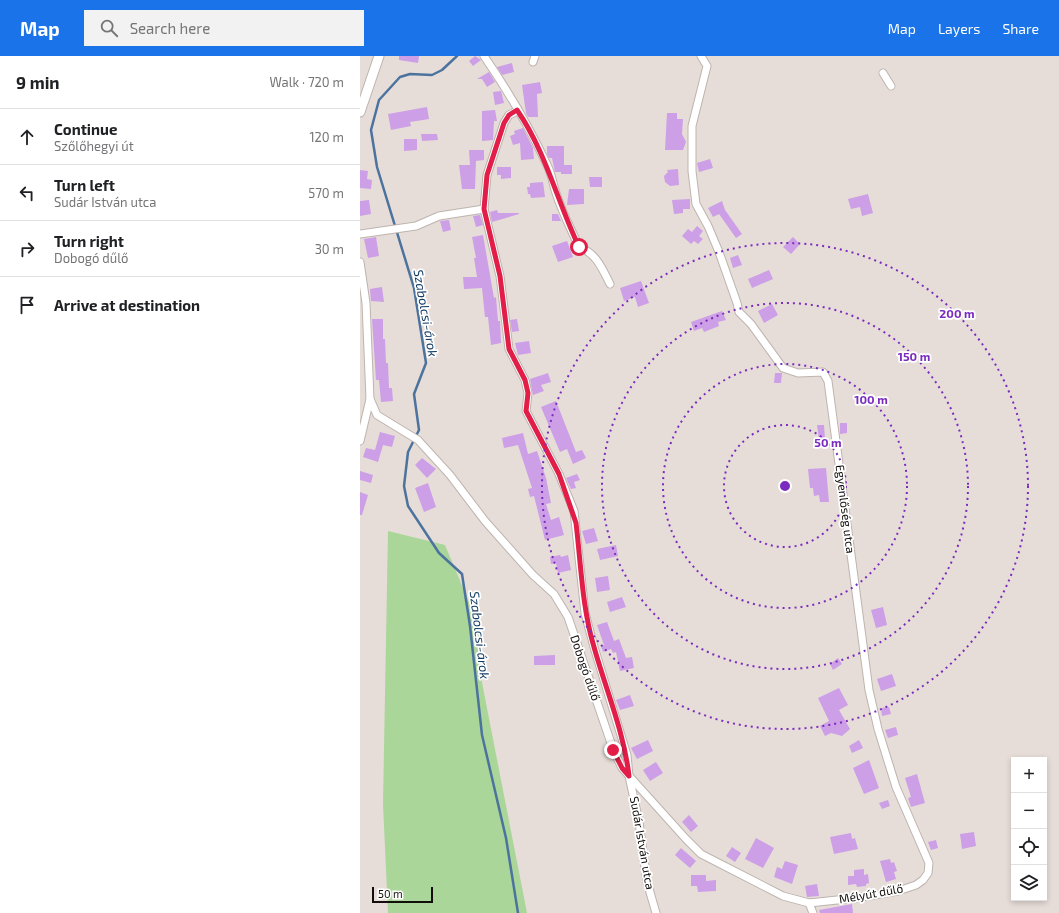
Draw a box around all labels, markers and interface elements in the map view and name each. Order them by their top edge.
search box [84,10,364,46]
text: Map [20,17,60,40]
icon: search [98,17,120,39]
text: Search here [130,19,210,37]
text: Map [888,20,916,37]
text: Layers [938,20,980,37]
text: Share [1002,20,1039,37]
text: 9 min [16,72,60,92]
text: Walk · 720 m [269,74,344,90]
text: Continue [54,120,117,138]
icon: ahead [16,126,38,148]
text: 120 m [309,129,344,145]
text: Szőlőhegyi út [54,138,134,154]
text: Turn left [54,176,115,194]
icon: left [16,182,38,204]
text: 570 m [308,185,344,201]
text: Sudár István utca [54,194,156,210]
text: Turn right [54,232,124,250]
icon: right [16,238,38,260]
route start [570,238,588,256]
text: 30 m [315,241,344,257]
text: Dobogó dűlő [54,250,128,266]
water label: Szabolcsi-árok [410,268,442,358]
icon: arrive [16,294,38,316]
text: Arrive at destination [54,296,200,314]
text: 200 m [939,306,975,320]
text: 150 m [898,349,930,363]
text: 100 m [854,392,888,406]
text: 50 m [814,435,842,449]
street label: Egyenlőség utca [834,464,858,554]
centre of rings [778,479,792,493]
water label: Szabolcsi-árok [467,590,493,680]
street label: Dobogó dűlő [568,633,604,703]
route end [604,741,622,759]
map controls [1011,757,1047,901]
button: + [1011,757,1047,793]
button: − [1011,793,1047,829]
street label: Sudár István utca [628,795,658,891]
button: locate [1011,829,1047,865]
button: layers [1011,865,1047,901]
street label: Mélyút dűlő [838,880,904,906]
scale bar [372,885,433,904]
text: 50 m [378,887,403,900]

